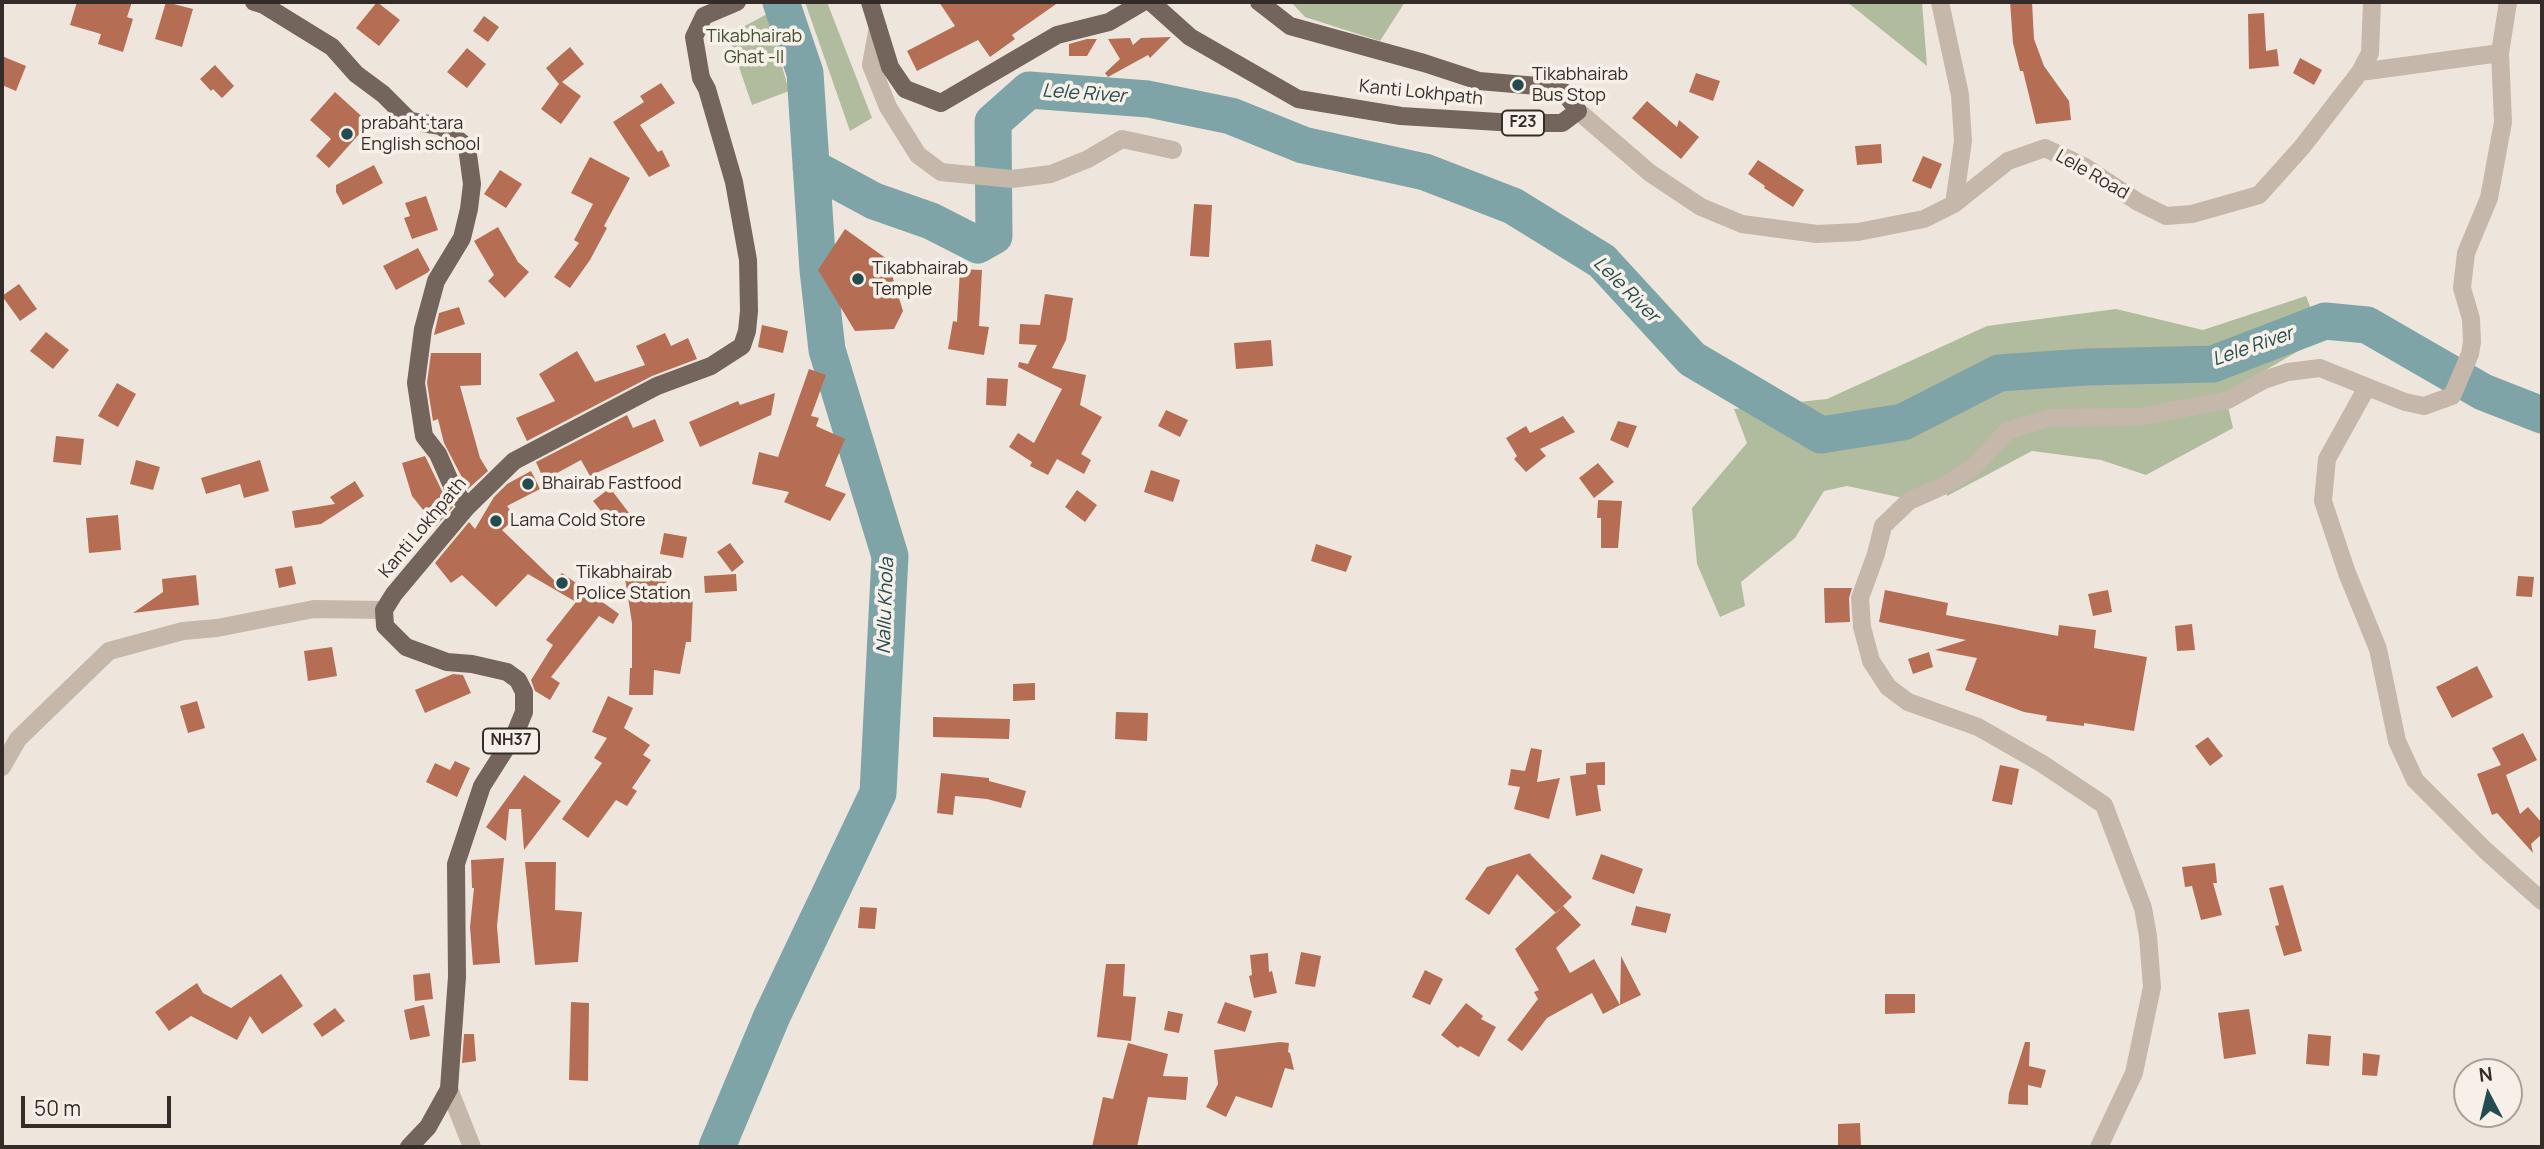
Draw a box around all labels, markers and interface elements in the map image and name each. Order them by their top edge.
park label: Tikabhairab Ghat -II [706,26,802,68]
place label: Tikabhairab Bus Stop [1532,64,1628,106]
street label: Kanti Lokhpath [1358,76,1484,110]
marker: Tikabhairab Bus Stop [1510,77,1526,93]
water label: Lele River [1041,80,1127,108]
road number: F23 [1502,111,1544,136]
place label: prabaht tara English school [361,113,480,156]
marker: prabaht tara English school [339,126,355,142]
street label: Lele Road [2052,145,2132,205]
water label: Lele River [1588,252,1664,328]
place label: Tikabhairab Temple [872,258,968,300]
marker: Tikabhairab Temple [850,271,866,287]
water label: Lele River [2210,323,2296,371]
street label: Kanti Lokhpath [375,473,471,583]
place label: Bhairab Fastfood [542,473,682,495]
marker: Bhairab Fastfood [520,476,536,492]
place label: Lama Cold Store [510,510,645,532]
marker: Lama Cold Store [488,513,504,529]
water label: Nallu Khola [873,557,899,655]
place label: Tikabhairab Police Station [576,562,691,604]
marker: Tikabhairab Police Station [554,575,570,591]
road number: NH37 [483,728,539,754]
north arrow [2453,1058,2523,1128]
text: N [2477,1060,2494,1088]
scale bar [24,1082,175,1126]
text: 50 m [34,1094,81,1122]

